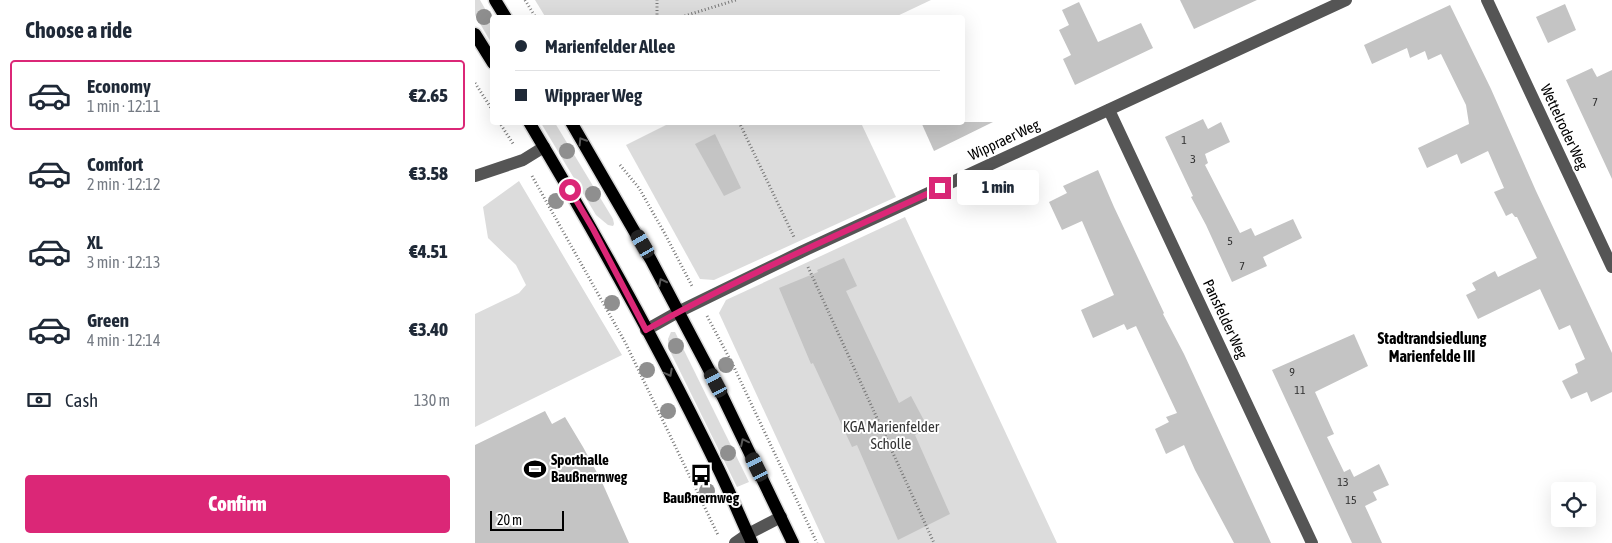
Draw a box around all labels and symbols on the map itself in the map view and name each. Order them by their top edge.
street label: Wettelroder Weg [1537,81,1592,173]
house number: 7 [1592,95,1598,109]
street label: Wippraer Weg [965,115,1043,163]
house number: 1 [1181,133,1187,147]
one-way arrow [579,137,589,146]
house number: 3 [1190,152,1196,166]
callout: 1 min [957,170,1040,206]
route end [929,177,951,199]
route start [559,179,581,201]
car [629,227,656,261]
house number: 5 [1227,234,1233,248]
house number: 7 [1239,259,1245,273]
street label: Pansfelder Weg [1200,276,1251,362]
one-way arrow [658,278,669,287]
district label: Stadtrandsiedlung Marienfelde III [1378,329,1487,365]
house number: 9 [1289,365,1295,379]
car [702,366,729,400]
one-way arrow [663,368,673,377]
house number: 11 [1294,383,1306,397]
park label: KGA Marienfelder Scholle [843,418,940,452]
one-way arrow [740,438,751,447]
car [743,450,770,484]
place label: Sporthalle Baußnernweg [551,451,628,485]
sports icon: Sporthalle Baußnernweg [522,456,548,482]
bus stop icon: Baußnernweg [688,462,714,488]
house number: 13 [1337,475,1349,489]
place label: Baußnernweg [663,489,740,506]
house number: 15 [1345,493,1357,507]
scale bar [490,508,564,531]

